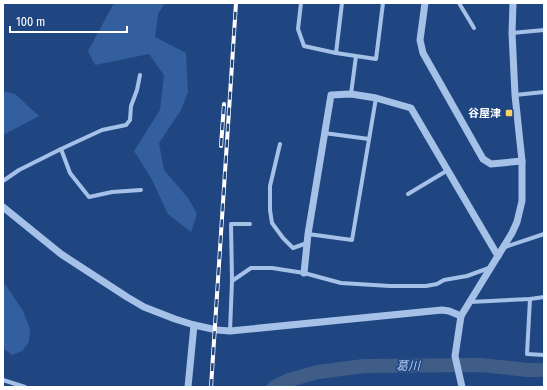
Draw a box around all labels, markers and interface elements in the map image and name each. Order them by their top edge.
scale bar [10,8,127,34]
text: 100 m [16,15,45,29]
place label: 谷屋津 [468,107,501,120]
marker: 谷屋津 [504,108,514,118]
water label: 葛川 [396,359,422,373]

